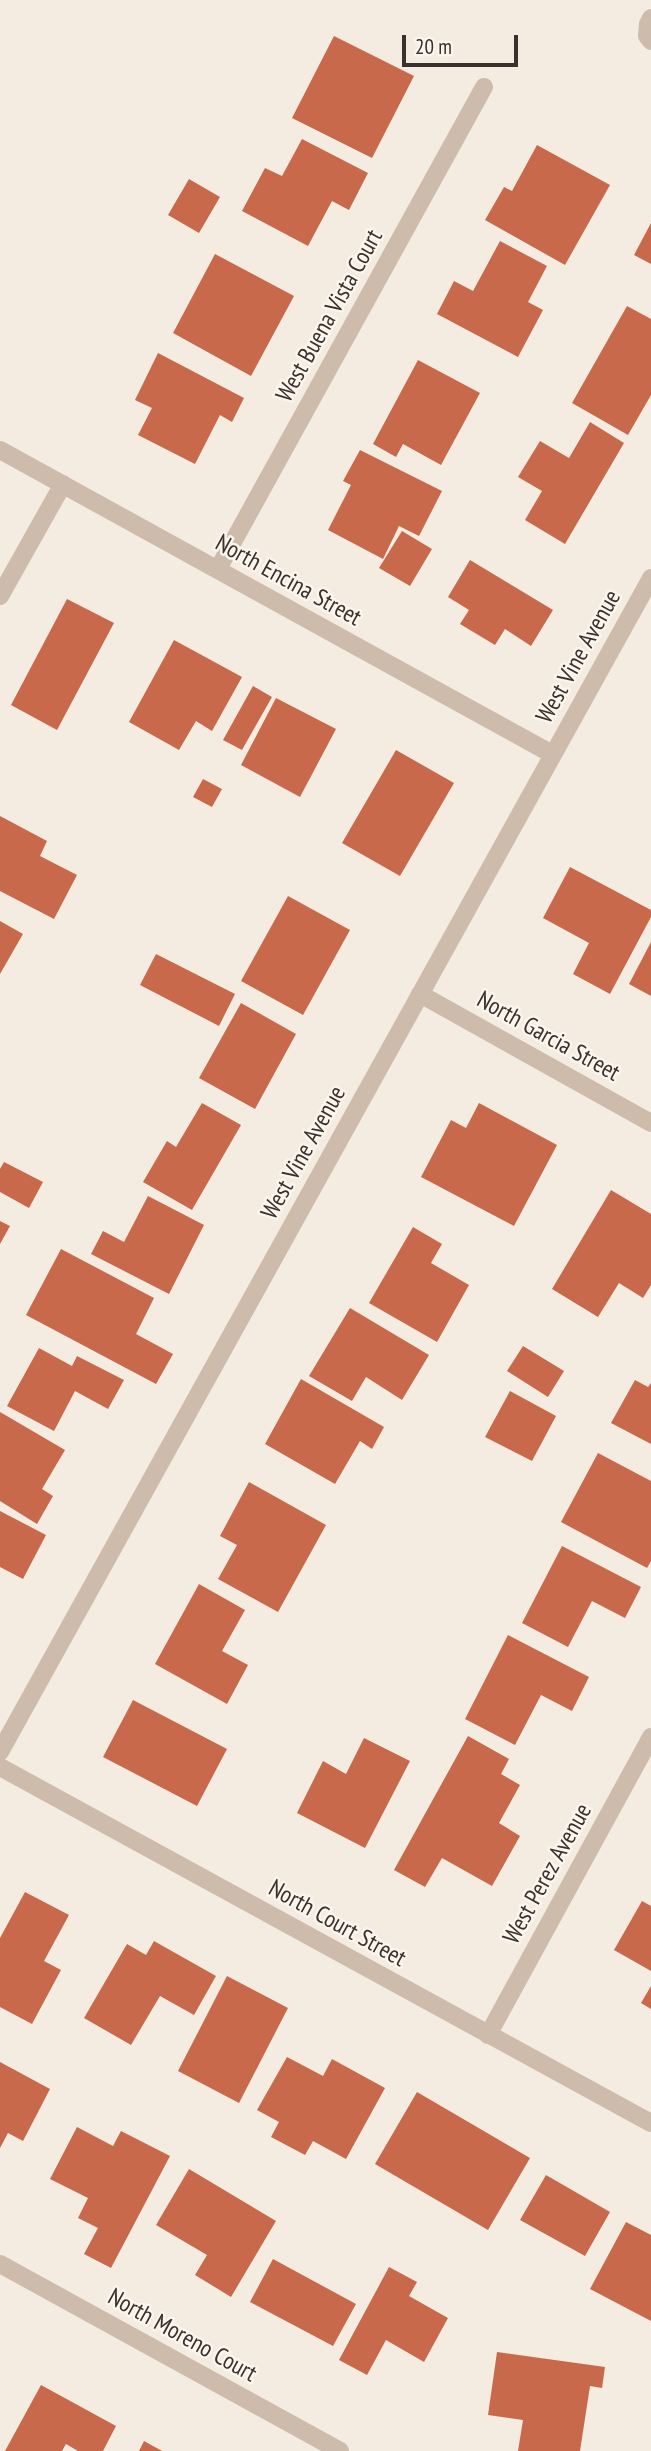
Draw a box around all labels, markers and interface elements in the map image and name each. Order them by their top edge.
scale bar [406,21,522,65]
text: 20 m [415,33,452,60]
street label: West Buena Vista Court [271,225,389,407]
street label: North Encina Street [210,529,366,633]
street label: West Vine Avenue [531,586,627,728]
street label: North Garcia Street [472,986,624,1088]
street label: West Vine Avenue [256,1082,352,1224]
street label: West Perez Avenue [498,1799,598,1949]
street label: North Court Street [263,1874,411,1974]
street label: North Moreno Court [103,2283,261,2389]

